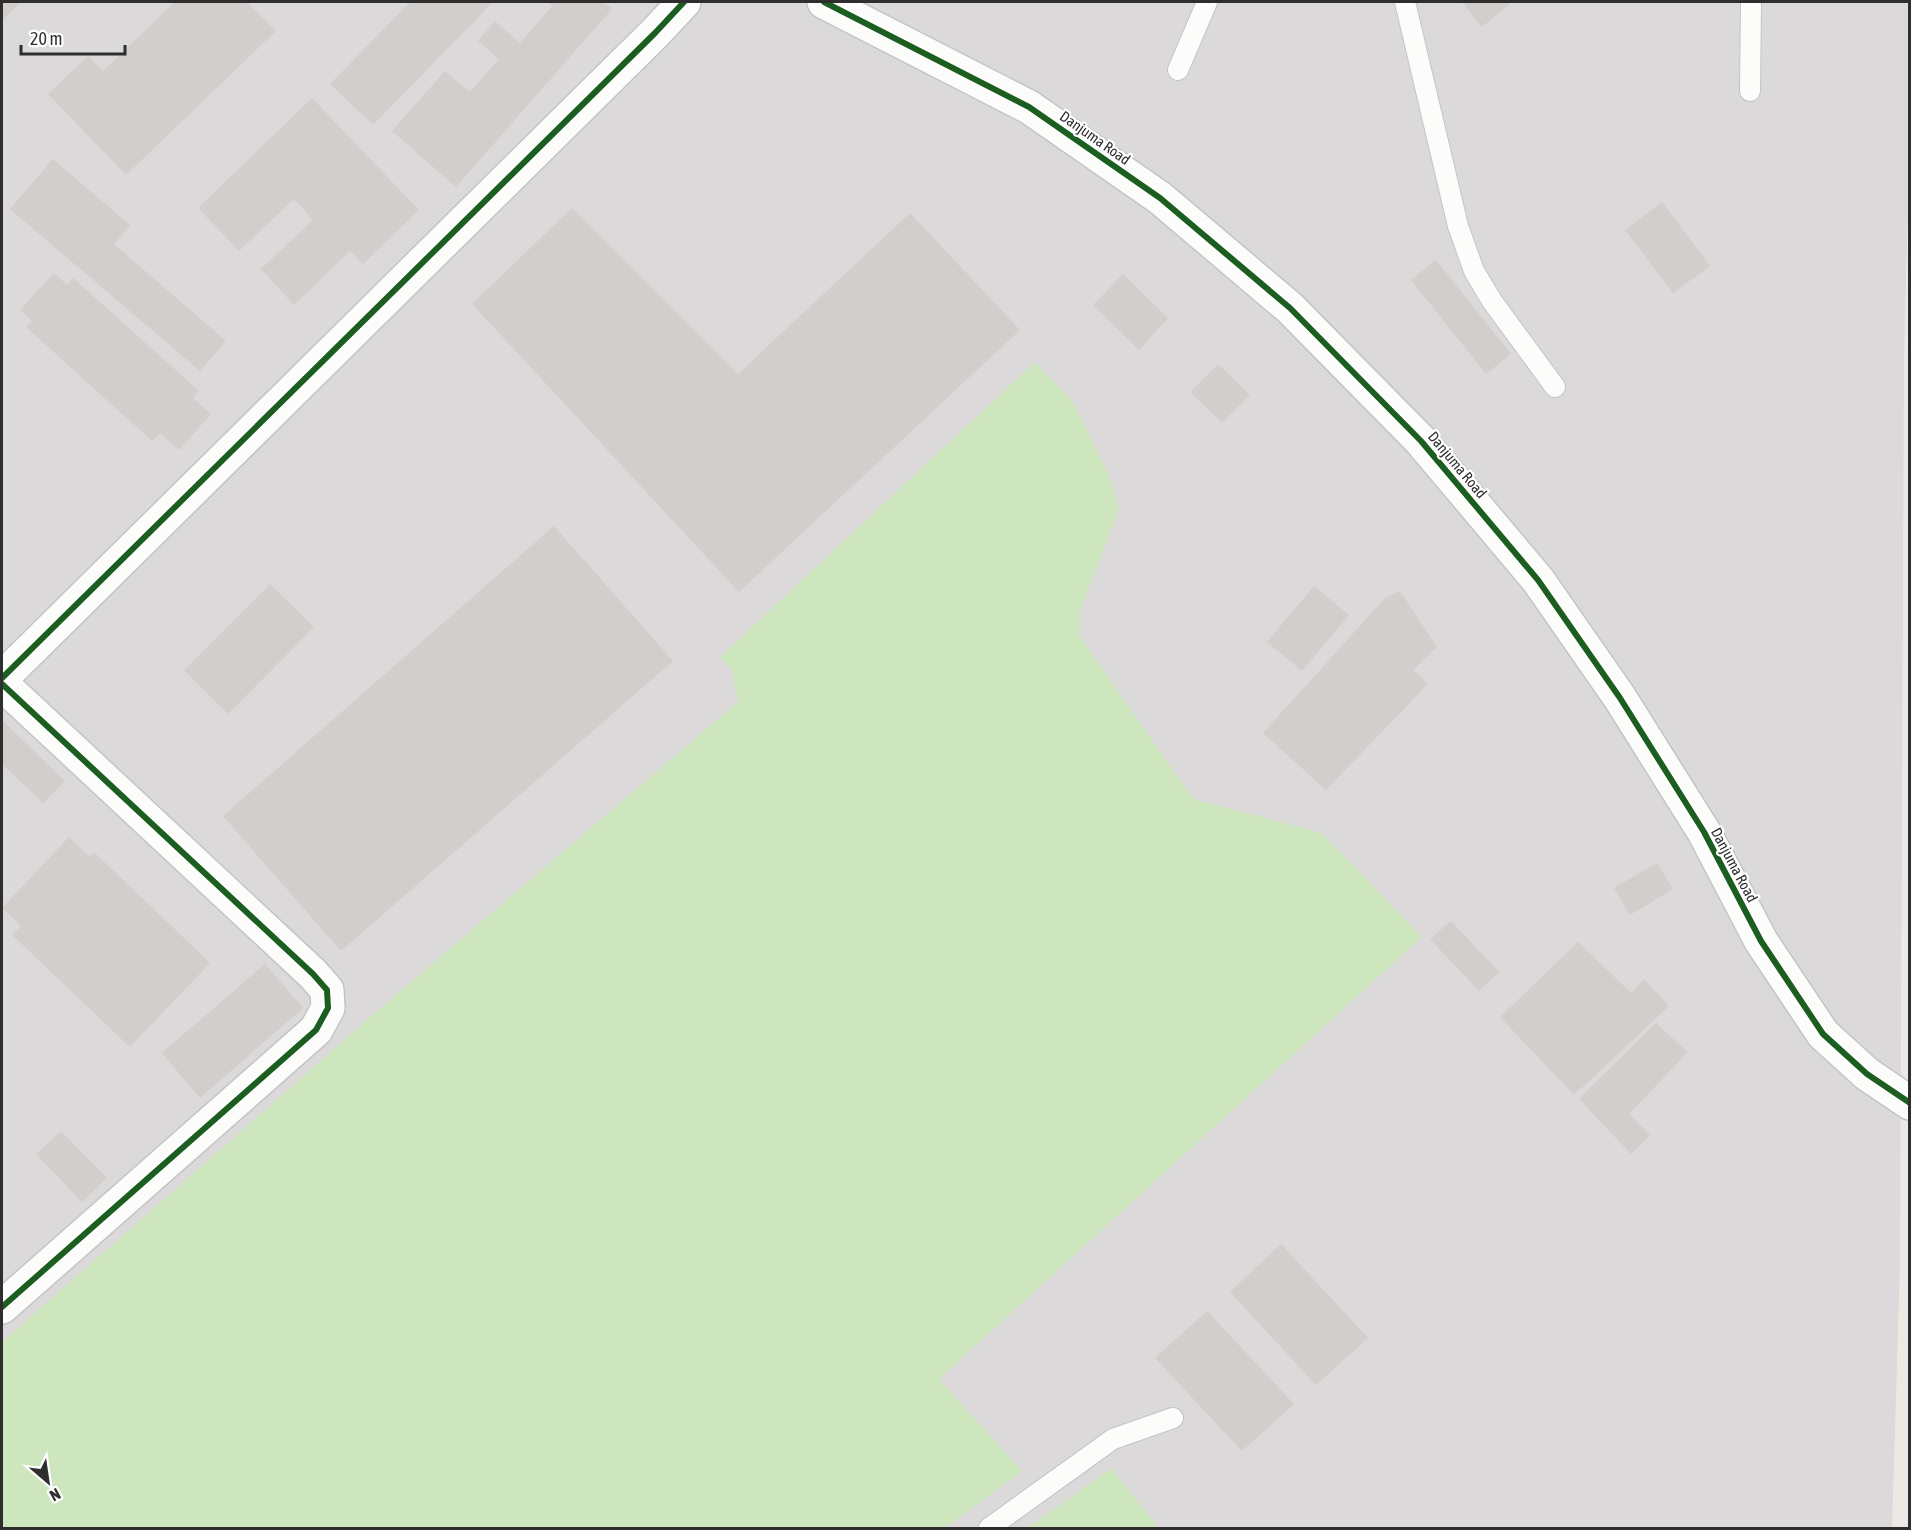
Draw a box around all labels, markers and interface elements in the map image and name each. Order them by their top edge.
scale bar [21,18,124,56]
text: 20 m [30,28,62,49]
street label: Danjuma Road [1057,107,1134,168]
street label: Danjuma Road [1425,428,1490,501]
street label: Danjuma Road [1708,825,1761,905]
north arrow [18,1452,78,1512]
text: N [47,1485,64,1505]

